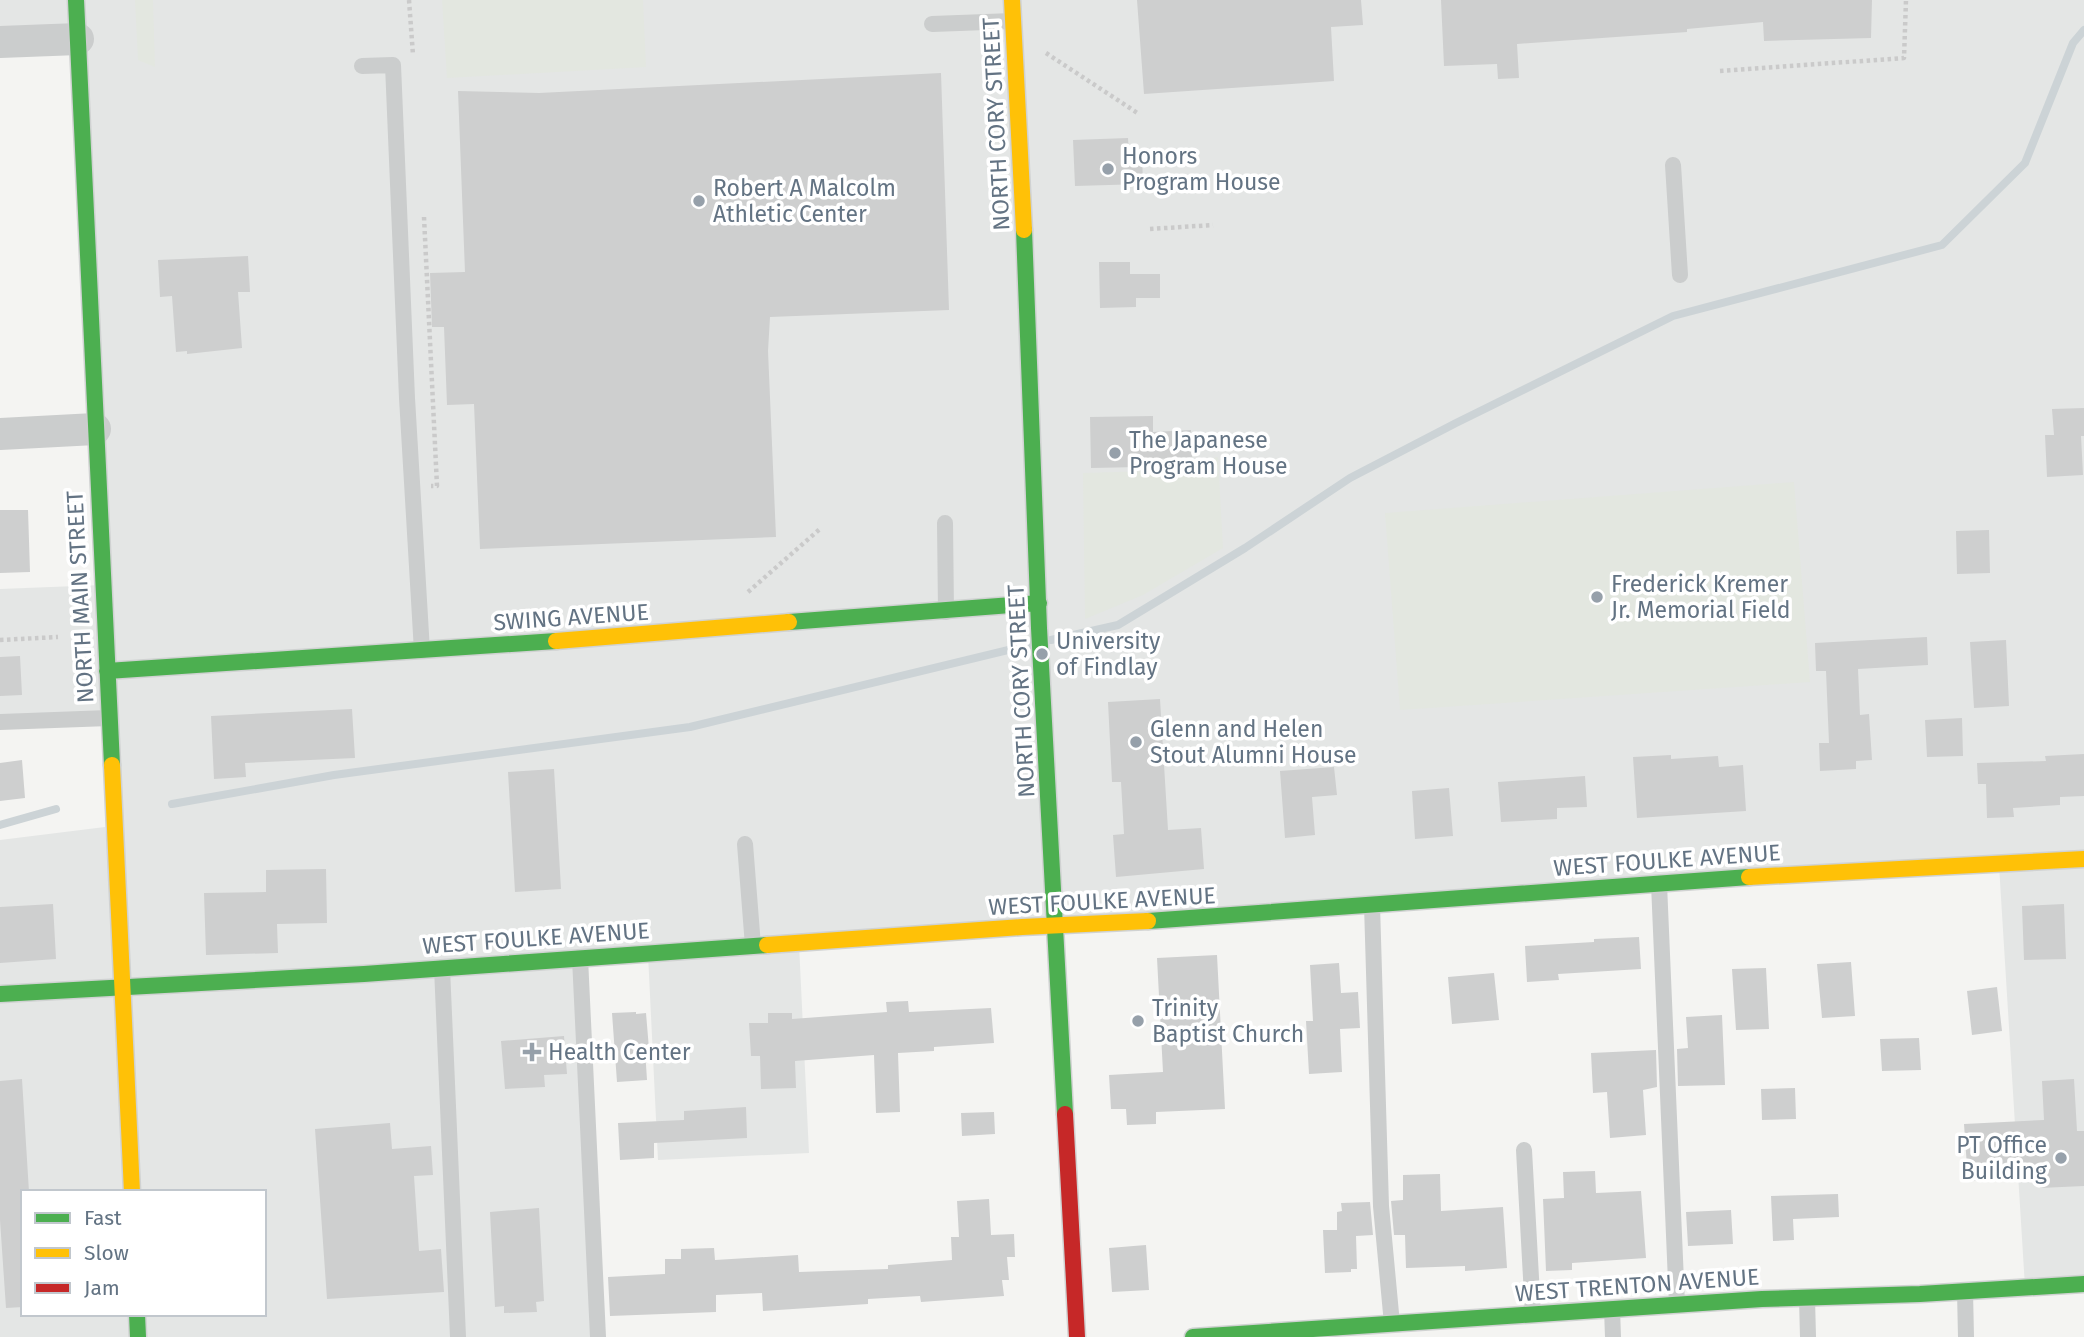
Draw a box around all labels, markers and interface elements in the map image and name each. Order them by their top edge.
street label: NORTH CORY STREET [976,17,1016,231]
place label: Honors Program House [1122,142,1281,196]
marker: Honors Program House [1100,161,1116,177]
place label: Robert A Malcolm Athletic Center [713,174,896,228]
marker: Robert A Malcolm Athletic Center [691,193,707,209]
place label: The Japanese Program House [1129,426,1288,480]
marker: The Japanese Program House [1107,445,1123,461]
street label: NORTH MAIN STREET [60,490,100,704]
place label: Frederick Kremer Jr. Memorial Field [1611,570,1791,624]
street label: NORTH CORY STREET [1001,584,1041,798]
marker: Frederick Kremer Jr. Memorial Field [1589,589,1605,605]
street label: SWING AVENUE [492,598,650,636]
place label: University of Findlay [1056,627,1161,681]
marker: University of Findlay [1034,646,1050,662]
place label: Glenn and Helen Stout Alumni House [1150,715,1357,769]
marker: Glenn and Helen Stout Alumni House [1128,734,1144,750]
street label: WEST FOULKE AVENUE [1552,838,1782,882]
street label: WEST FOULKE AVENUE [988,881,1216,921]
street label: WEST FOULKE AVENUE [421,916,651,960]
place label: Trinity Baptist Church [1152,994,1304,1048]
marker: Trinity Baptist Church [1130,1013,1146,1029]
place label: Health Center [548,1038,691,1066]
marker: Health Center [522,1042,542,1062]
place label: PT Office Building [1956,1131,2047,1185]
marker: PT Office Building [2053,1150,2069,1166]
legend [21,1190,266,1316]
text: Fast [84,1205,122,1231]
text: Slow [84,1240,129,1266]
street label: WEST TRENTON AVENUE [1514,1262,1760,1308]
text: Jam [84,1275,120,1301]

